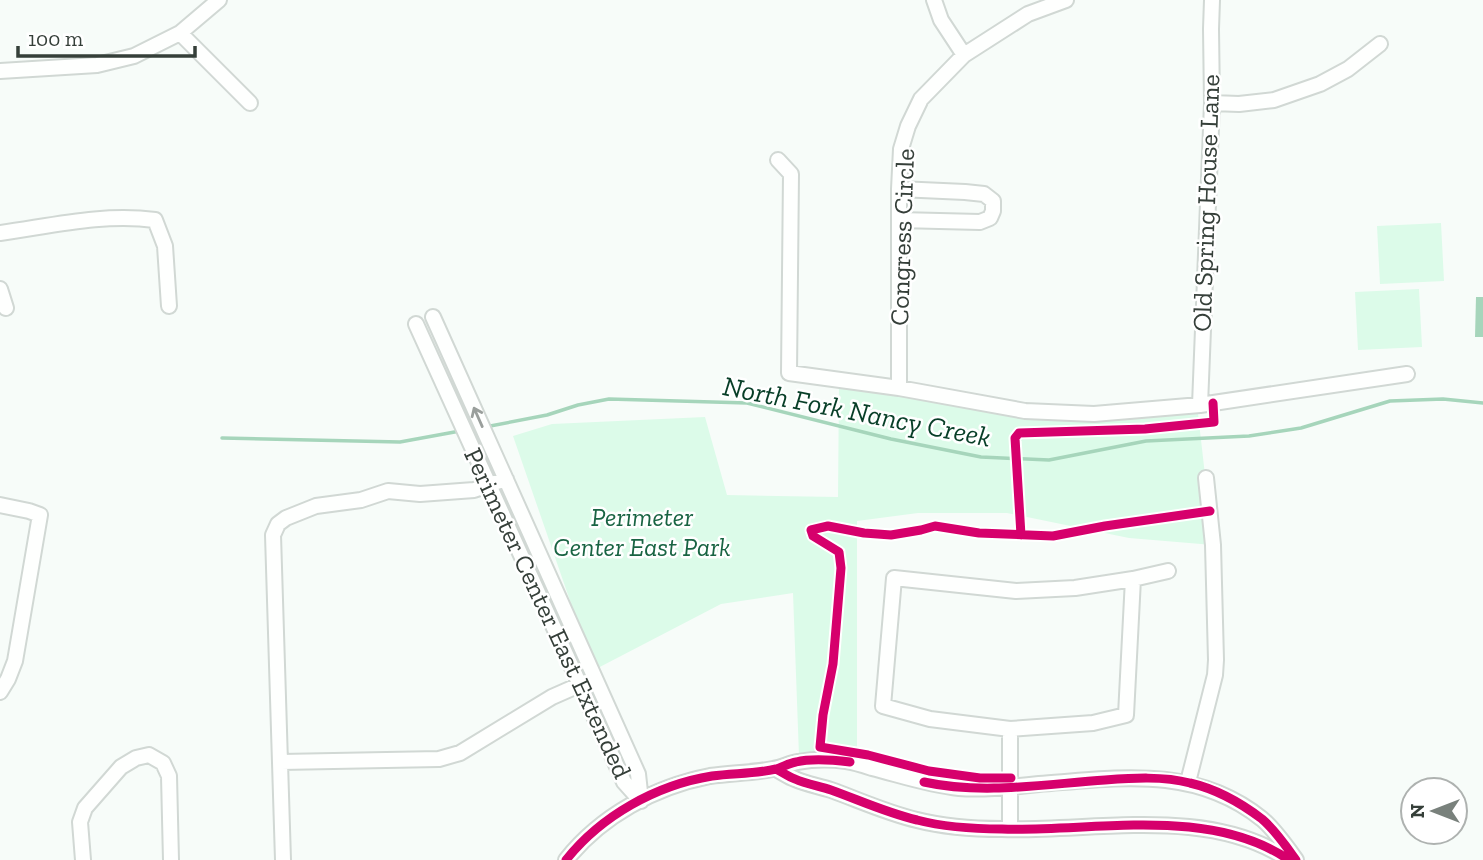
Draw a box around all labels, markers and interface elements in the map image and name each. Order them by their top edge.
scale bar [18,14,194,58]
text: 100 m [28,26,83,51]
street label: Old Spring House Lane [1186,74,1226,332]
street label: Congress Circle [883,148,921,326]
water label: North Fork Nancy Creek [720,369,994,454]
one-way arrow [471,407,484,428]
street label: Perimeter Center East Extended [457,443,639,783]
park label: Perimeter Center East Park [553,501,731,563]
north arrow [1399,776,1469,846]
text: N [1406,804,1429,818]

